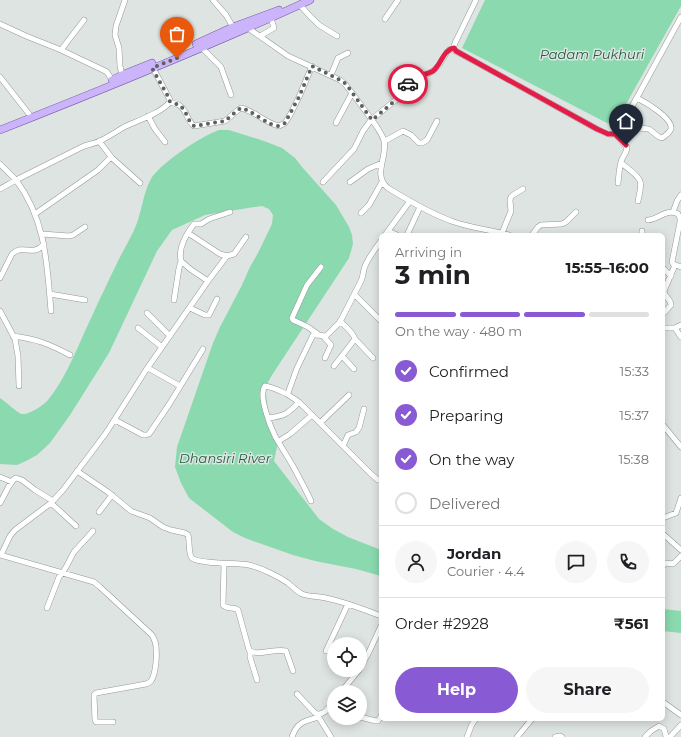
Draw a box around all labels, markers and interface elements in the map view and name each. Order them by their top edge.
pin [160,17,194,58]
icon: bag [166,23,188,45]
water label: Padam Pukhuri [540,46,645,62]
courier [388,64,428,104]
icon: car [397,73,419,95]
pin [609,104,643,145]
icon: home [615,110,637,132]
text: Arriving in [395,244,462,260]
text: 15:55–16:00 [566,258,649,277]
text: 3 min [395,259,471,291]
text: On the way · 480 m [395,323,522,339]
icon: check [395,360,417,382]
text: Confirmed [429,362,509,381]
text: 15:33 [620,363,649,379]
icon: check [395,404,417,426]
text: Preparing [429,406,504,425]
text: 15:37 [619,407,649,423]
icon: check [395,448,417,470]
water label: Dhansiri River [179,450,272,466]
text: On the way [429,450,514,469]
text: 15:38 [619,451,649,467]
text: Delivered [429,494,501,513]
button: person [395,541,437,583]
button: chat [555,541,597,583]
button: phone [607,541,649,583]
text: Jordan [447,544,501,563]
text: Courier · 4.4 [447,563,525,579]
text: Order #2928 [395,614,489,633]
text: ₹561 [614,614,649,633]
map controls [327,637,367,725]
button: locate [327,637,367,677]
button: Help [395,667,518,713]
button: Share [526,667,649,713]
button: layers [327,685,367,725]

